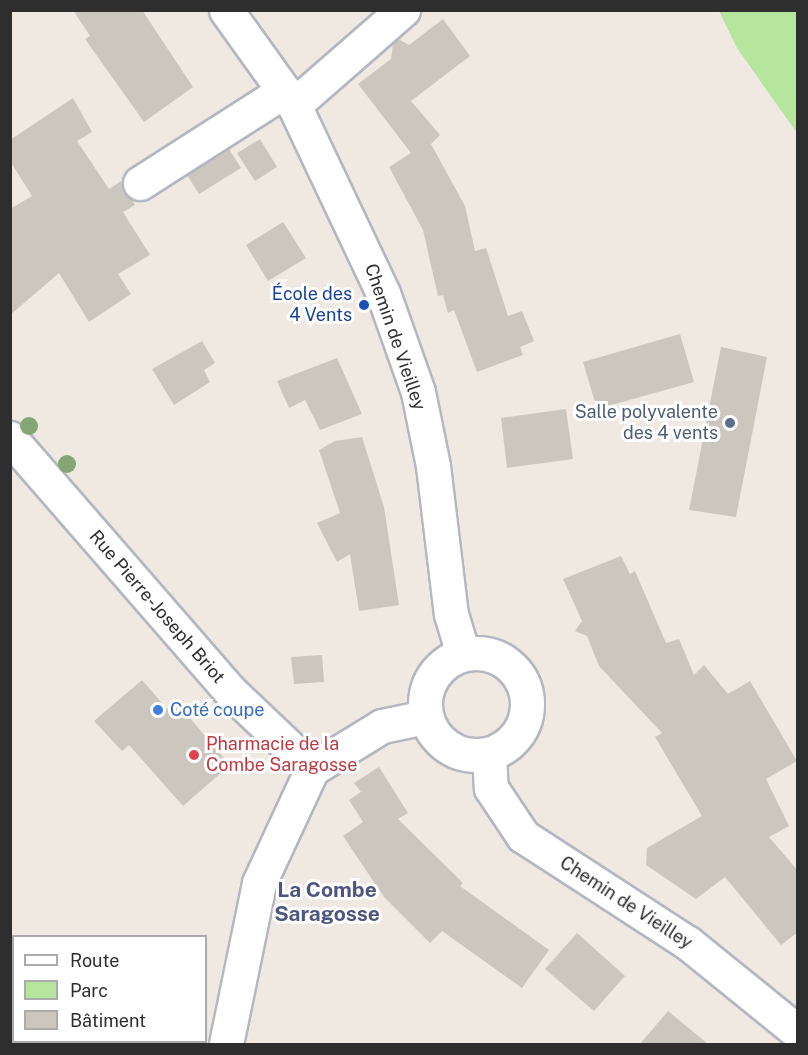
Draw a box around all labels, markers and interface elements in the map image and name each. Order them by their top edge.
street label: Chemin de Vieilley [360,260,430,414]
place label: École des 4 Vents [271,284,352,326]
marker: École des 4 Vents [357,298,371,312]
place label: Salle polyvalente des 4 vents [575,402,718,444]
marker: Salle polyvalente des 4 vents [723,416,737,430]
street label: Rue Pierre-Joseph Briot [85,526,229,688]
place label: Coté coupe [170,699,265,721]
marker: Coté coupe [151,703,165,717]
place label: Pharmacie de la Combe Saragosse [206,734,357,777]
marker: Pharmacie de la Combe Saragosse [187,748,201,762]
street label: Chemin de Vieilley [555,852,697,954]
district label: La Combe Saragosse [274,877,380,927]
legend [12,935,207,1043]
text: Route [70,950,119,971]
text: Parc [70,980,108,1001]
text: Bâtiment [70,1010,146,1031]

